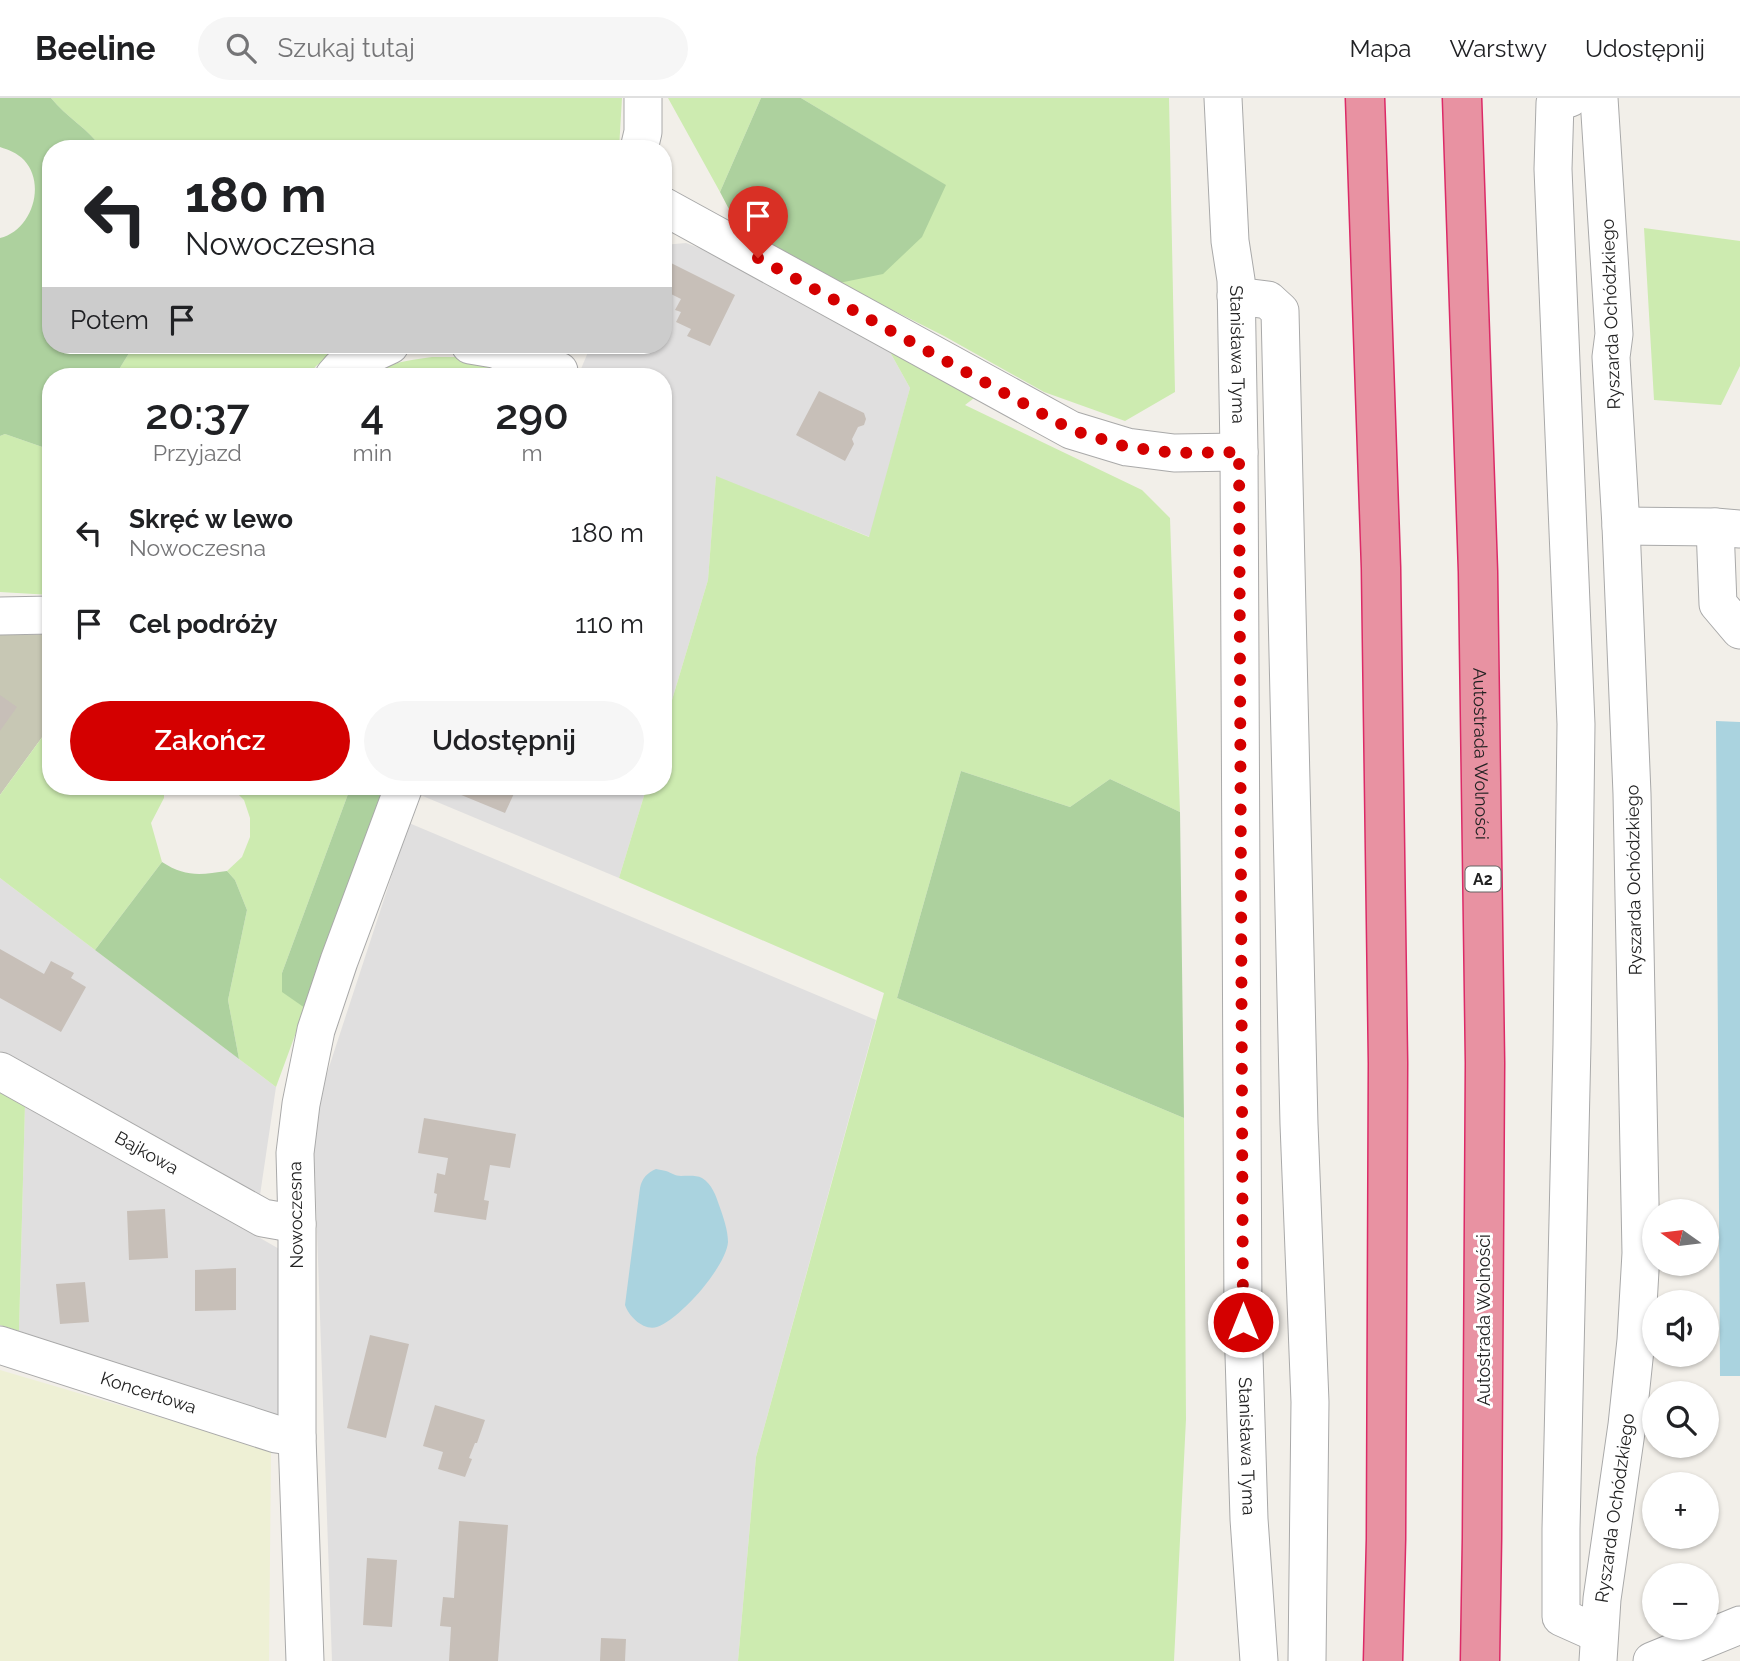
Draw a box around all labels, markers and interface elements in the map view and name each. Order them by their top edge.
search box [198,17,688,80]
text: Beeline [35,29,156,68]
icon: search [222,29,260,67]
text: Szukaj tutaj [278,33,415,63]
text: Mapa [1350,34,1411,63]
text: Warstwy [1449,34,1547,63]
text: Udostępnij [1585,34,1705,63]
text: 180 m [185,166,326,223]
icon: left [70,168,161,259]
pin [728,186,788,258]
icon: arrive [739,197,777,235]
street label: Ryszarda Ochódzkiego [1597,218,1624,410]
text: Nowoczesna [185,225,376,262]
street label: Stanisława Tyma [1226,285,1250,424]
icon: arrive [163,301,201,339]
text: Potem [70,305,149,335]
text: 20:37 [145,390,249,439]
text: 4 [360,390,384,439]
text: 290 [495,390,569,439]
text: Przyjazd [153,439,242,466]
text: min [353,439,392,466]
text: m [521,439,543,466]
text: Skręć w lewo [129,504,293,534]
icon: left [70,514,108,552]
text: 180 m [571,518,644,548]
text: Nowoczesna [129,534,266,561]
icon: arrive [70,605,108,643]
text: Cel podróży [129,609,278,639]
text: 110 m [575,609,644,639]
street label: Autostrada Wolności [1469,668,1493,840]
button: Zakończ [70,701,350,781]
button: Udostępnij [364,701,644,781]
street label: Ryszarda Ochódzkiego [1621,784,1646,976]
road number: A2 [1466,866,1500,892]
street label: Bajkowa [111,1126,182,1179]
street label: Nowoczesna [284,1161,307,1269]
north arrow [1642,1199,1718,1276]
map controls [1642,1199,1719,1640]
street label: Autostrada Wolności [1473,1234,1494,1406]
position arrow [1206,1285,1280,1359]
button: sound [1642,1290,1719,1367]
street label: Koncertowa [98,1367,199,1418]
street label: Stanisława Tyma [1235,1377,1260,1516]
button: search [1642,1381,1719,1458]
street label: Ryszarda Ochódzkiego [1591,1412,1638,1604]
button: + [1642,1472,1719,1549]
button: − [1642,1563,1719,1640]

